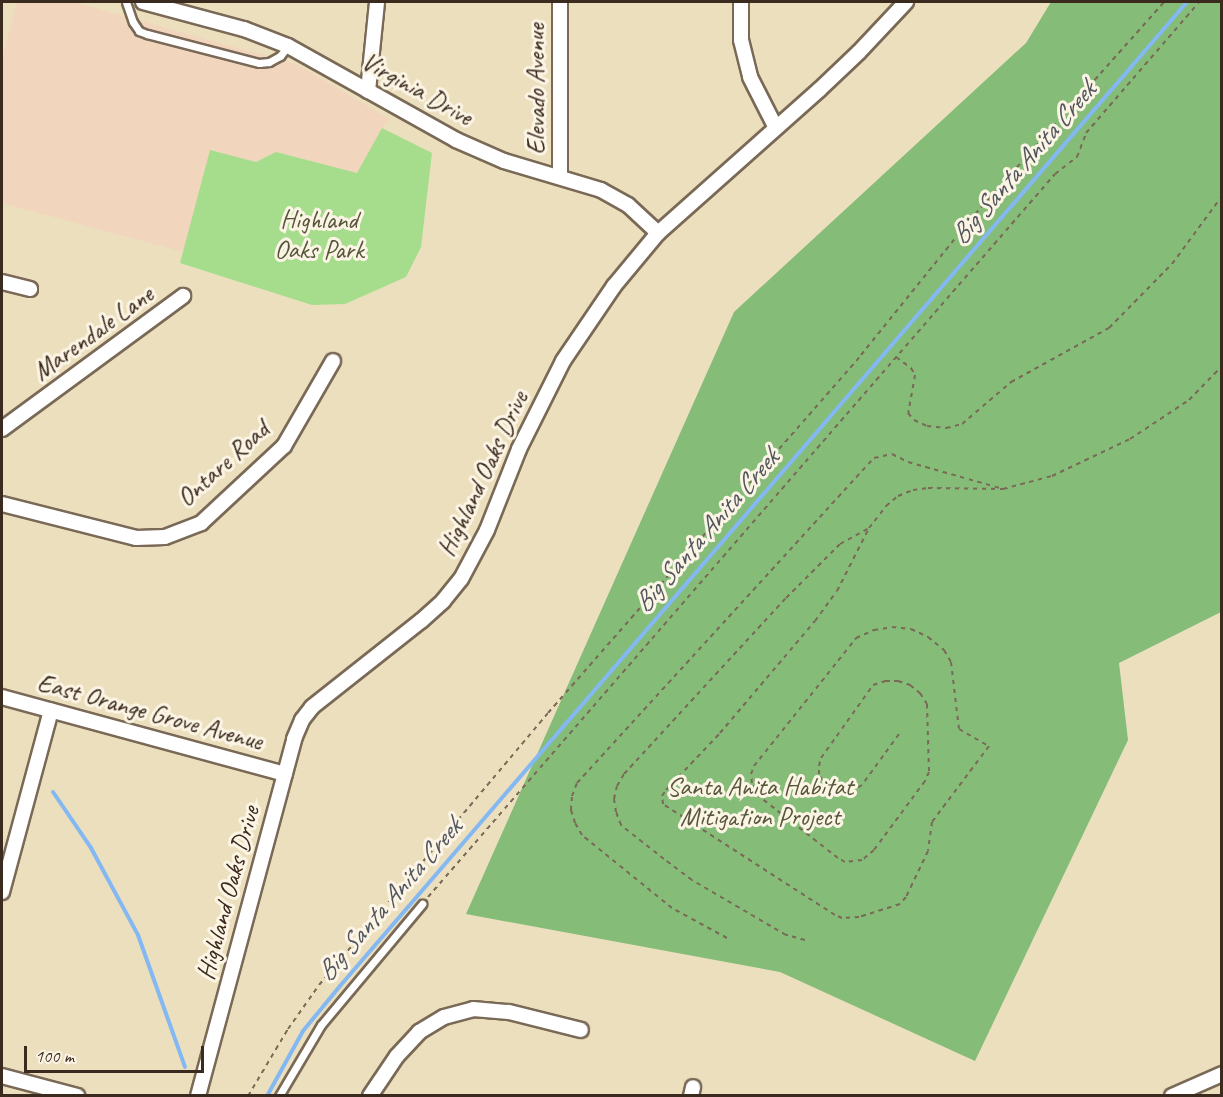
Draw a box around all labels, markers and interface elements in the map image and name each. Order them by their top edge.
street label: Elevado Avenue [520,23,552,155]
street label: Virginia Drive [356,46,478,132]
water label: Big Santa Anita Creek [943,75,1103,251]
park label: Highland Oaks Park [274,204,364,266]
street label: Marendale Lane [26,279,160,387]
street label: Highland Oaks Drive [431,386,535,562]
street label: Ontare Road [171,415,275,513]
water label: Big Santa Anita Creek [626,443,786,619]
street label: East Orange Grove Avenue [34,667,266,757]
park label: Santa Anita Habitat Mitigation Project [667,771,853,832]
street label: Highland Oaks Drive [190,802,266,984]
water label: Big Santa Anita Creek [309,812,469,988]
scale bar [27,1034,207,1072]
text: 100 m [35,1045,74,1067]

